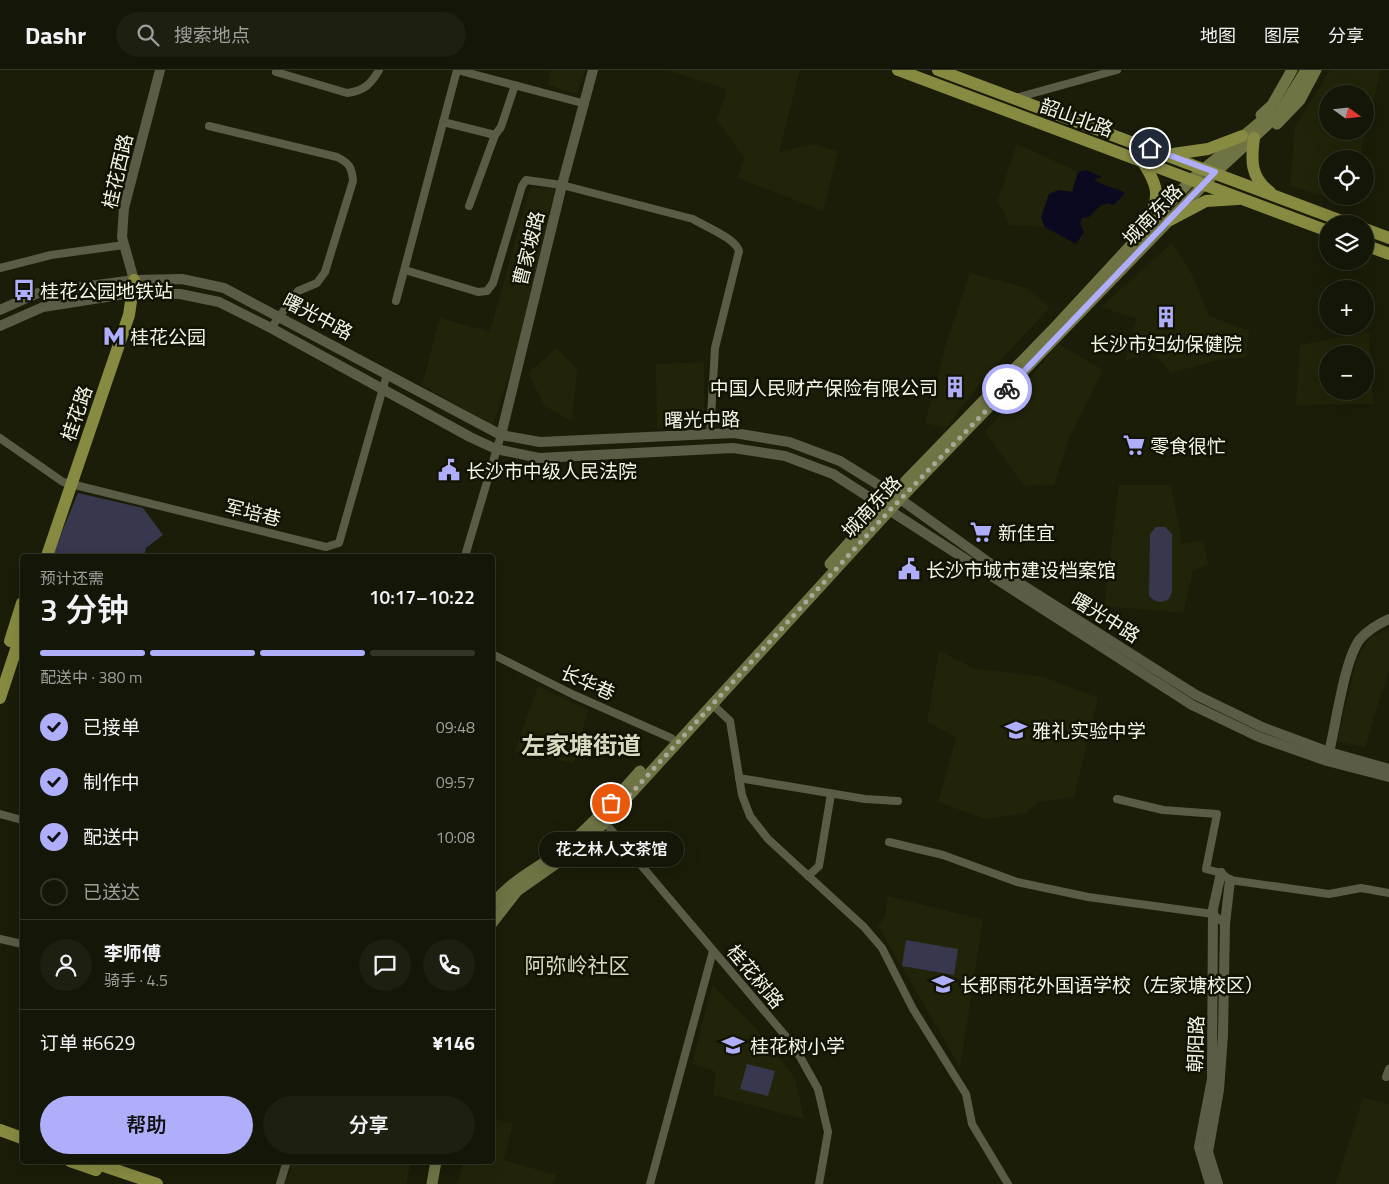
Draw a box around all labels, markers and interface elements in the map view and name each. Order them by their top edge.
search box [116,12,466,57]
text: Dashr [25,17,86,53]
text: 搜索地点 [174,20,250,49]
icon: search [134,21,162,49]
text: 地图 [1200,22,1236,49]
text: 图层 [1264,22,1300,49]
text: 分享 [1328,22,1364,49]
north arrow [1319,85,1374,140]
map controls [1319,85,1374,400]
street label: 韶山北路 [1036,90,1118,144]
pin [1129,127,1171,169]
street label: 桂花西路 [94,131,140,211]
icon: home [1136,134,1164,162]
button: locate [1319,150,1374,205]
street label: 城南东路 [1115,177,1189,251]
street label: 曹家坡路 [505,208,551,288]
button: layers [1319,215,1374,270]
place label: 桂花公园地铁站 [40,276,173,305]
bus stop icon: 桂花公园地铁站 [11,277,37,303]
button: + [1319,280,1374,335]
street label: 曙光中路 [278,285,358,347]
building icon: 长沙市妇幼保健院 [1153,304,1179,330]
place label: 桂花公园 [130,322,206,351]
metro station icon: 桂花公园 [101,323,127,349]
place label: 长沙市妇幼保健院 [1090,329,1242,358]
button: − [1319,345,1374,400]
courier [982,364,1032,414]
place label: 中国人民财产保险有限公司 [710,373,938,402]
building icon: 中国人民财产保险有限公司 [942,374,968,400]
icon: bike [993,375,1021,403]
street label: 桂花路 [53,381,99,445]
street label: 曙光中路 [664,404,740,434]
place label: 零食很忙 [1150,431,1226,460]
supermarket icon: 零食很忙 [1121,432,1147,458]
place label: 长沙市中级人民法院 [466,456,637,485]
public building icon: 长沙市中级人民法院 [436,457,462,483]
street label: 城南东路 [834,468,908,544]
street label: 军培巷 [222,491,284,533]
place label: 新佳宜 [998,518,1055,547]
supermarket icon: 新佳宜 [968,519,994,545]
place label: 长沙市城市建设档案馆 [926,555,1116,584]
public building icon: 长沙市城市建设档案馆 [896,556,922,582]
text: 预计还需 [40,566,104,590]
text: 10:17–10:22 [369,582,475,611]
text: 3 分钟 [40,585,129,633]
street label: 曙光中路 [1066,585,1146,649]
street label: 长华巷 [556,657,620,707]
text: 配送中 · 380 m [40,665,142,689]
text: 已接单 [83,712,140,741]
icon: check [40,713,68,741]
text: 09:48 [436,715,475,739]
place label: 雅礼实验中学 [1032,716,1146,745]
school or university icon: 雅礼实验中学 [1003,717,1029,743]
district label: 左家塘街道 [521,727,641,763]
text: 制作中 [83,767,140,796]
icon: check [40,768,68,796]
text: 09:57 [436,770,475,794]
pin [590,782,632,824]
icon: bag [597,789,625,817]
text: 配送中 [83,822,140,851]
icon: check [40,823,68,851]
text: 10:08 [436,825,475,849]
callout: 花之林人文茶馆 [538,833,684,868]
text: 花之林人文茶馆 [555,837,668,861]
text: 已送达 [83,877,140,906]
text: 李师傅 [104,938,161,967]
street label: 桂花树路 [720,938,792,1014]
button: person [40,939,92,991]
button: chat [359,939,411,991]
button: phone [423,939,475,991]
district label: 阿弥岭社区 [525,949,630,981]
text: 骑手 · 4.5 [104,968,168,992]
place label: 长郡雨花外国语学校（左家塘校区） [960,970,1264,999]
school or university icon: 长郡雨花外国语学校（左家塘校区） [930,971,956,997]
street label: 朝阳路 [1180,1015,1210,1073]
text: 订单 #6629 [40,1028,135,1057]
text: ¥146 [432,1028,475,1057]
place label: 桂花树小学 [750,1031,845,1060]
school or university icon: 桂花树小学 [720,1032,746,1058]
button: 帮助 [40,1096,253,1154]
button: 分享 [263,1096,475,1154]

